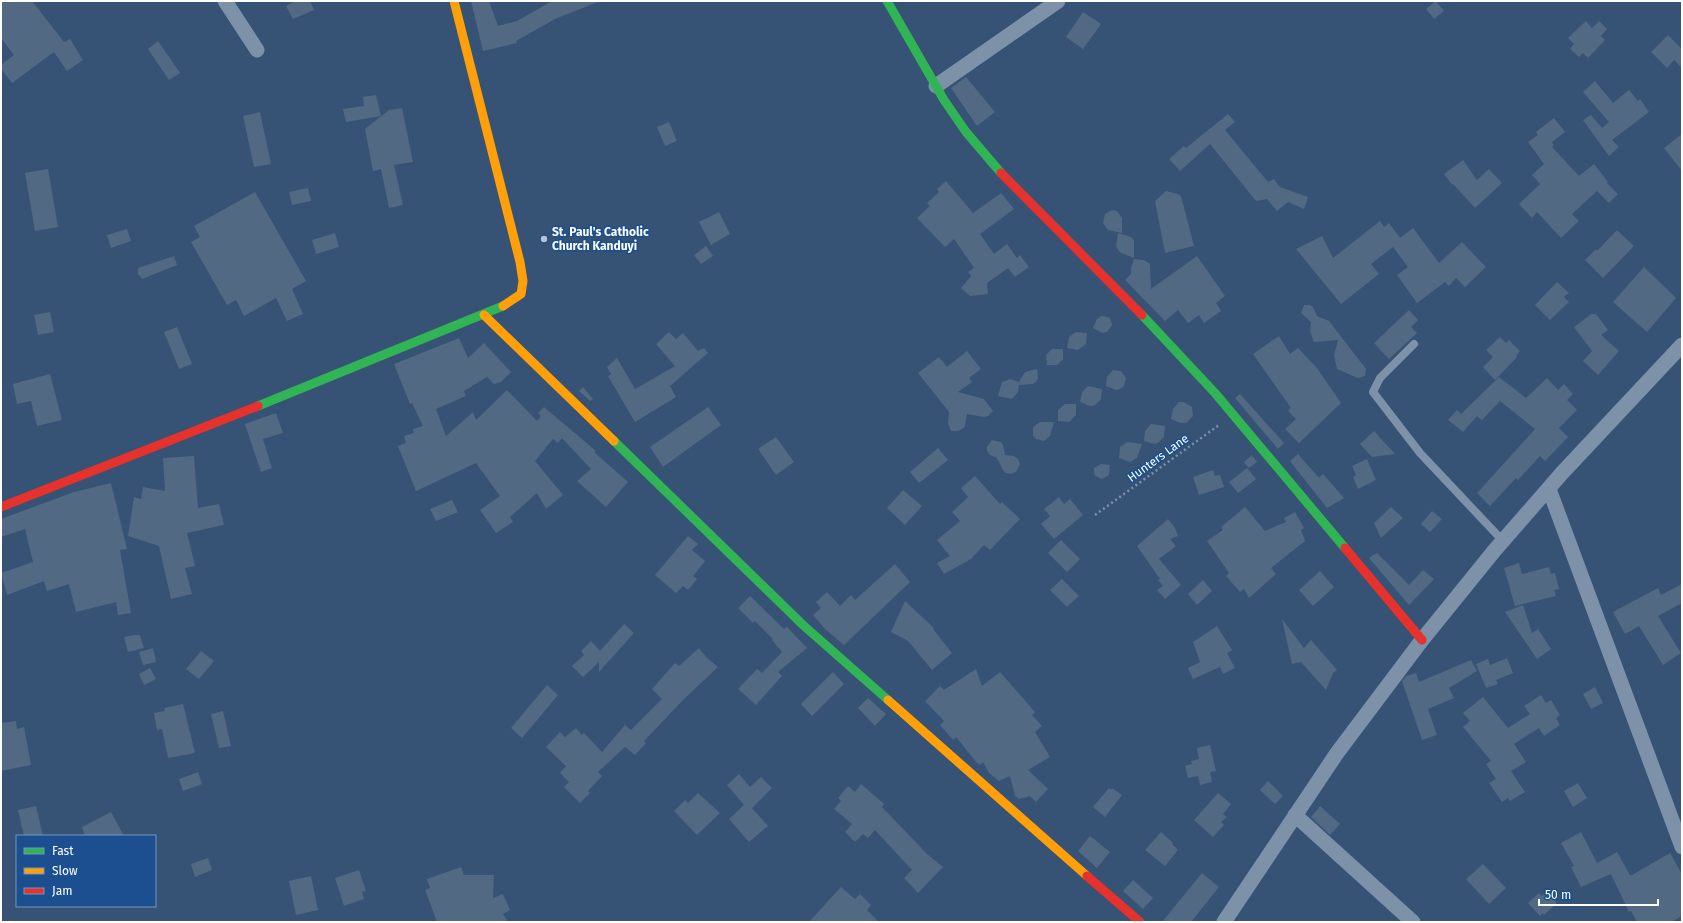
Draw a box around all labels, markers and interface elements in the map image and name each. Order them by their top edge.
place label: St. Paul's Catholic Church Kanduyi [552,225,649,253]
marker: St. Paul's Catholic Church Kanduyi [539,234,549,244]
street label: Hunters Lane [1125,431,1191,485]
legend [16,835,156,907]
text: Fast [52,844,74,858]
text: Slow [52,864,78,878]
scale bar [1539,881,1658,907]
text: Jam [52,884,72,898]
text: 50 m [1545,888,1571,902]

